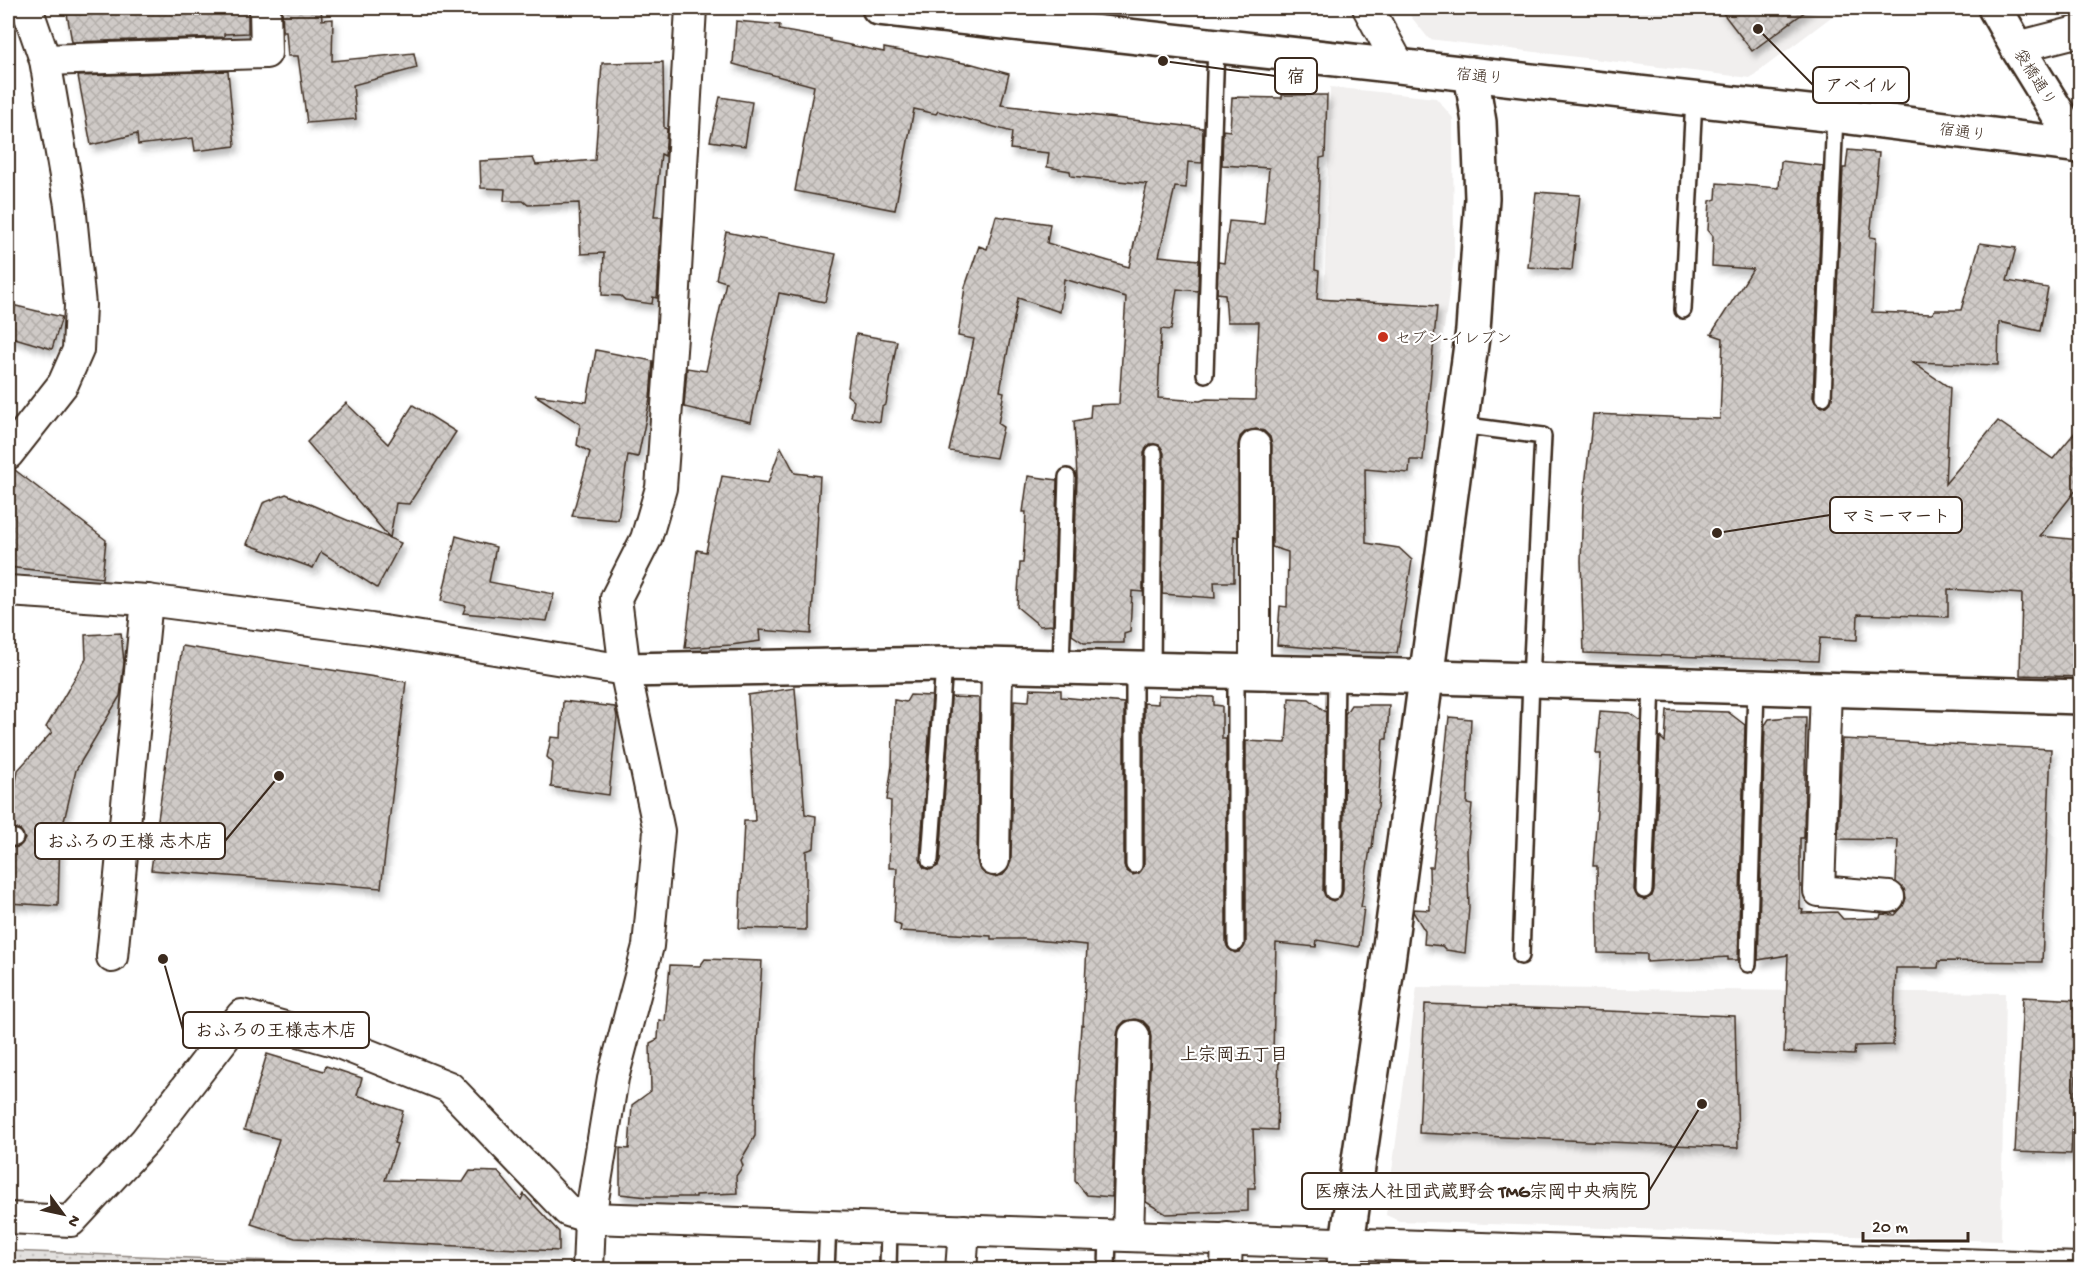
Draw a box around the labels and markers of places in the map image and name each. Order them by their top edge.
callout: 宿 [1275,58,1317,94]
callout: アベイル [1813,67,1909,103]
marker: セブン-イレブン [1376,330,1390,344]
place label: セブン-イレブン [1395,330,1512,350]
callout: マミーマート [1830,497,1962,533]
callout: おふろの王様 志木店 [35,823,225,859]
callout: おふろの王様志木店 [183,1012,369,1048]
callout: 医療法人社団武蔵野会 TMG宗岡中央病院 [1302,1173,1649,1209]

